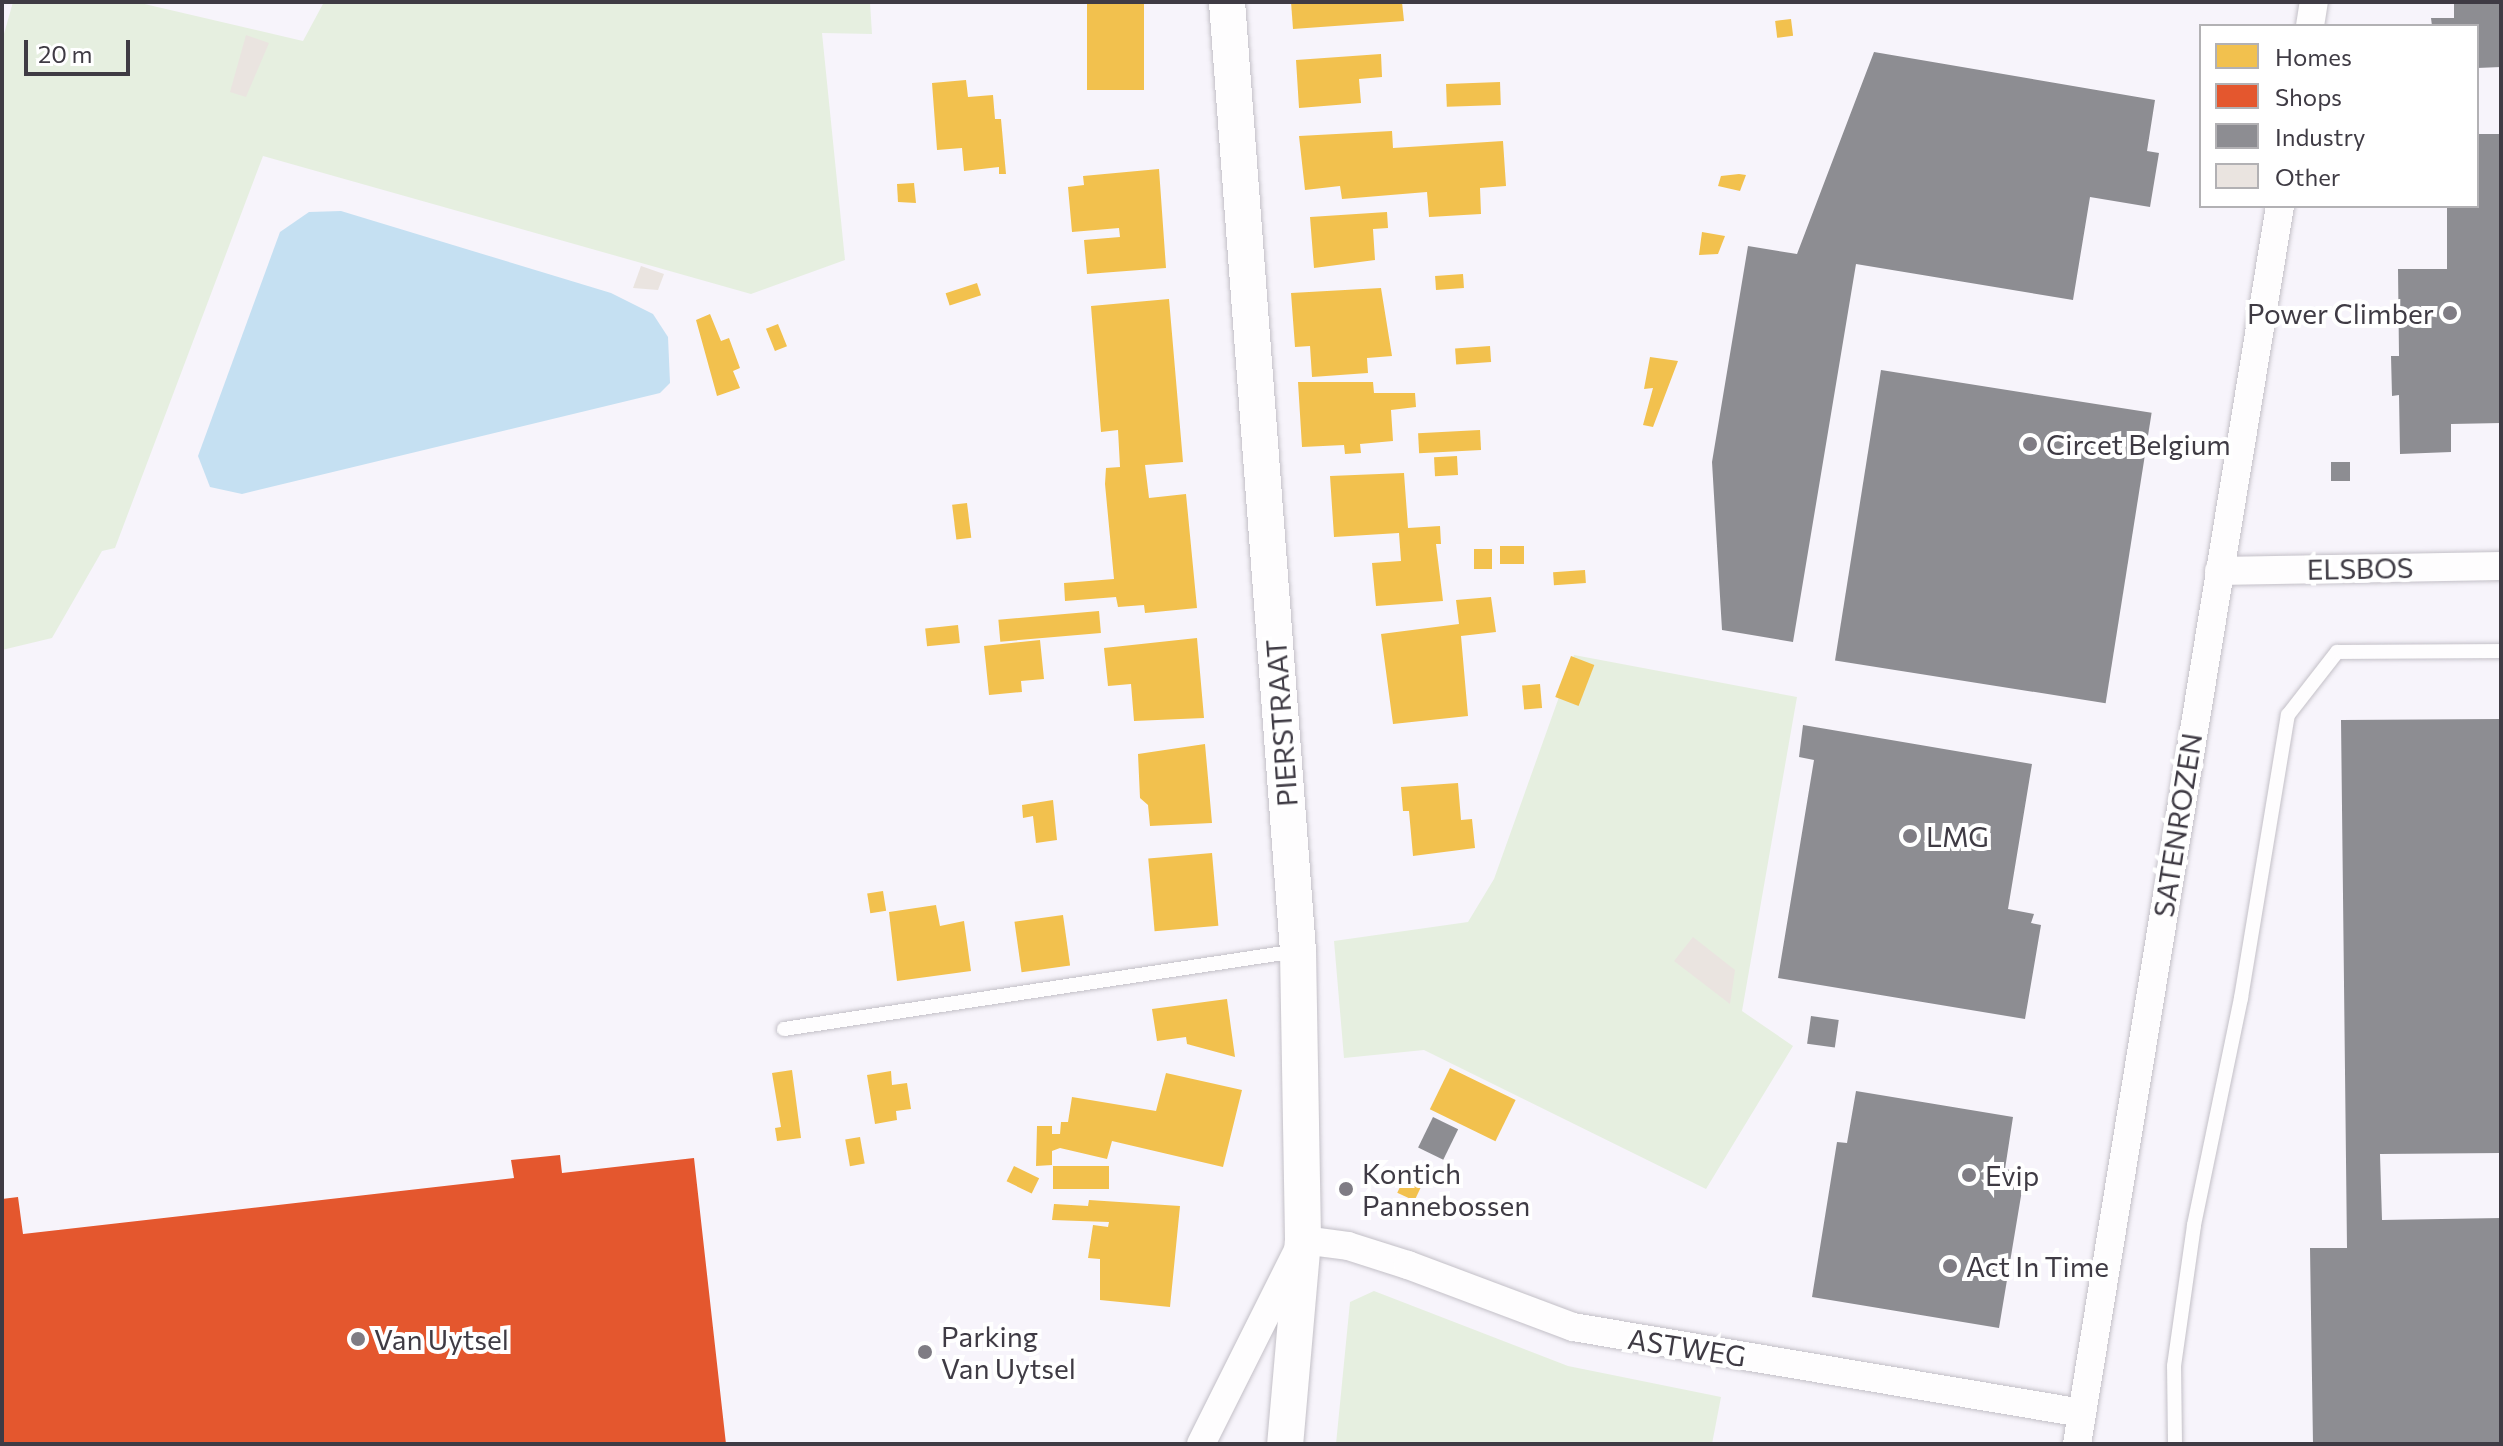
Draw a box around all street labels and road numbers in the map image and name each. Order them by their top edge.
street label: ELSBOS [2306,550,2414,586]
street label: PIERSTRAAT [1258,638,1304,808]
street label: SATENROZEN [2146,730,2208,920]
street label: ASTWEG [1626,1321,1748,1373]

